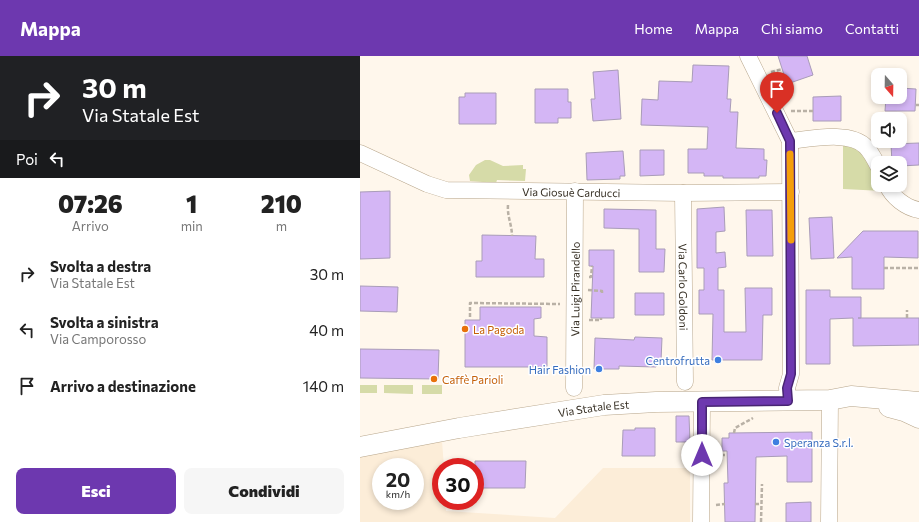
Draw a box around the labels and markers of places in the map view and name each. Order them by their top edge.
pin [760,72,794,113]
place label: La Pagoda [473,323,524,336]
marker: La Pagoda [460,324,470,334]
place label: Centrofrutta [645,354,710,367]
marker: Centrofrutta [713,355,723,365]
place label: Hair Fashion [529,363,591,376]
marker: Hair Fashion [594,364,604,374]
place label: Caffè Parioli [442,373,504,386]
marker: Caffè Parioli [429,374,439,384]
place label: Speranza S.r.l. [784,436,854,449]
marker: Speranza S.r.l. [771,437,781,447]

